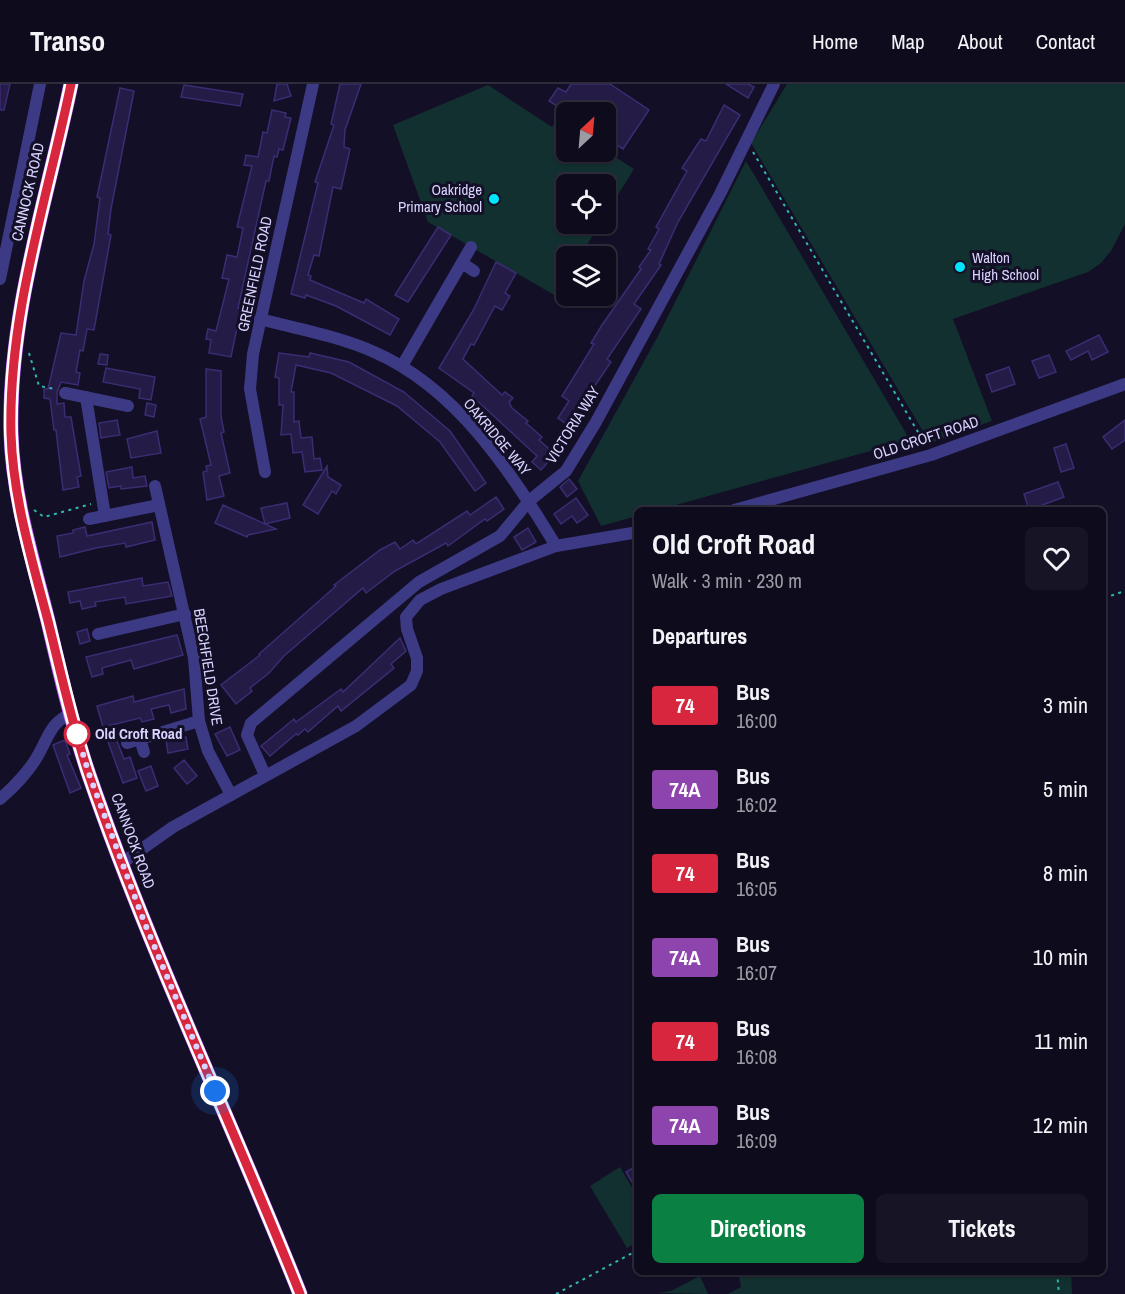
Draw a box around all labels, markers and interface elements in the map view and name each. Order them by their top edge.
text: Transo [30,22,105,60]
text: Home [812,27,858,56]
text: Map [891,27,925,56]
text: About [958,27,1003,56]
text: Contact [1036,27,1095,56]
north arrow [556,102,616,162]
map controls [556,102,616,306]
street label: CANNOCK ROAD [6,140,49,243]
button: locate [556,174,616,234]
place label: Oakridge Primary School [398,179,482,217]
marker: Oakridge Primary School [487,192,501,206]
street label: GREENFIELD ROAD [232,214,277,334]
button: layers [556,246,616,306]
place label: Walton High School [972,247,1039,285]
marker: Walton High School [953,260,967,274]
street label: VICTORIA WAY [541,381,605,467]
street label: OAKRIDGE WAY [459,394,536,480]
street label: OLD CROFT ROAD [870,411,981,464]
text: Old Croft Road [652,525,815,563]
button: heart [1025,527,1088,590]
text: Walk · 3 min · 230 m [652,567,802,594]
street label: BEECHFIELD DRIVE [189,607,228,727]
text: Departures [652,621,747,651]
text: Bus [736,677,770,707]
text: 3 min [1043,690,1088,720]
text: 74 [675,691,695,720]
text: 16:00 [736,707,777,734]
marker: Old Croft Road [64,721,90,747]
place label: Old Croft Road [95,723,182,744]
text: Bus [736,761,770,791]
text: 5 min [1043,774,1088,804]
text: 74A [669,775,701,804]
street label: CANNOCK ROAD [106,790,161,892]
text: 16:02 [736,791,777,818]
text: Bus [736,845,770,875]
text: 8 min [1043,858,1088,888]
text: 74 [675,859,695,888]
text: 16:05 [736,875,777,902]
text: Bus [736,929,770,959]
text: 10 min [1033,942,1088,972]
text: 74A [669,943,701,972]
text: 16:07 [736,959,777,986]
text: Bus [736,1013,770,1043]
text: 11 min [1034,1026,1088,1056]
text: 74 [675,1027,695,1056]
text: 16:08 [736,1043,777,1070]
your location [200,1076,230,1106]
text: Bus [736,1097,770,1127]
text: 12 min [1033,1110,1088,1140]
text: 74A [669,1111,701,1140]
text: 16:09 [736,1127,777,1154]
button: Directions [652,1194,864,1263]
button: Tickets [876,1194,1088,1263]

